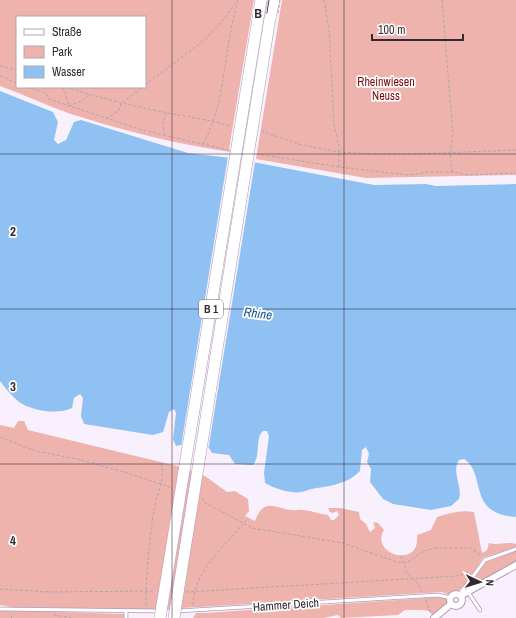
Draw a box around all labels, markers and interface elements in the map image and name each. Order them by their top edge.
text: B [254,5,262,22]
legend [16,16,146,88]
scale bar [372,16,463,42]
text: 100 m [378,22,405,38]
text: Straße [52,24,82,40]
text: Park [52,44,72,60]
text: Wasser [52,64,86,80]
park label: Rheinwiesen Neuss [357,74,415,104]
text: 2 [10,223,16,240]
road number: B 1 [199,300,223,318]
water label: Rhine [243,303,273,324]
text: 3 [10,378,16,395]
text: 4 [10,532,16,549]
north arrow [460,562,500,602]
text: N [483,579,497,586]
street label: Hammer Deich [252,595,320,615]

